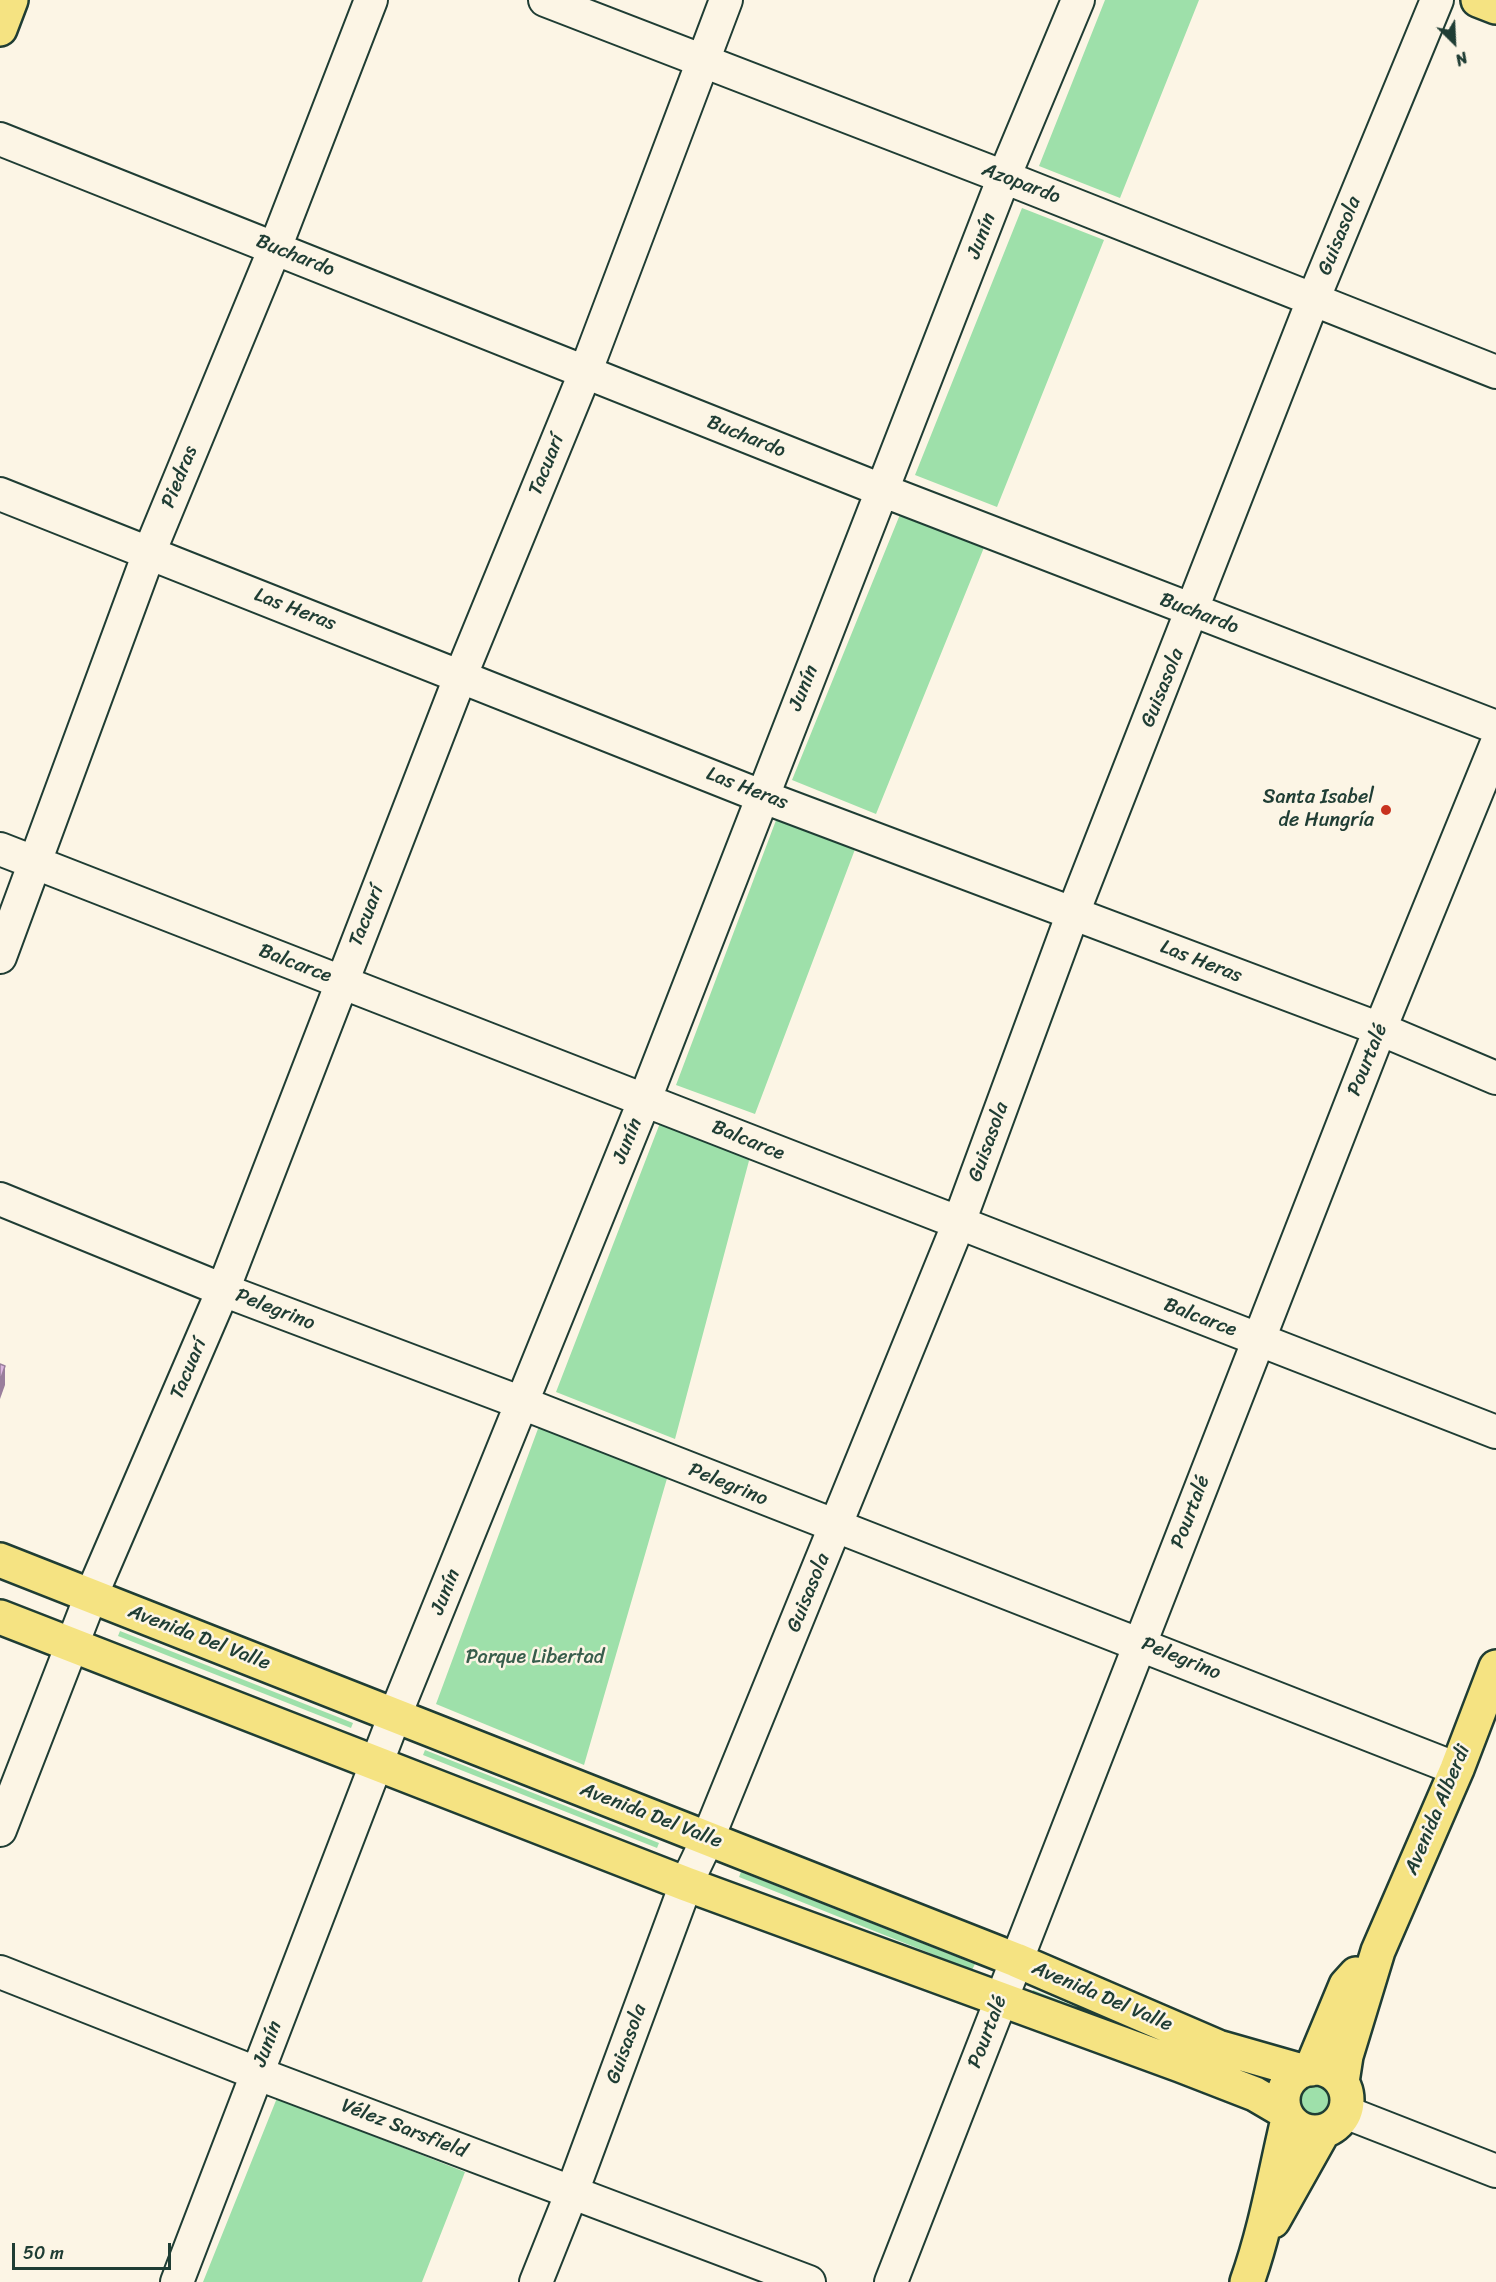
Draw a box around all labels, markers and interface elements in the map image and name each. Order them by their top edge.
north arrow [1424,12,1484,72]
text: N [1451,43,1472,74]
street label: Azopardo [978,158,1064,210]
street label: Guisasola [1313,193,1367,279]
street label: Junín [962,210,1002,262]
street label: Buchardo [252,229,338,283]
street label: Buchardo [703,410,789,464]
street label: Tacuarí [524,431,570,499]
street label: Piedras [157,442,203,512]
street label: Las Heras [251,583,339,637]
street label: Buchardo [1156,588,1242,640]
street label: Guisasola [1136,645,1190,731]
street label: Junín [784,662,824,714]
street label: Las Heras [703,762,791,816]
place label: Santa Isabel de Hungría [1263,786,1374,833]
marker: Santa Isabel de Hungría [1379,803,1393,817]
street label: Tacuarí [344,882,390,950]
street label: Las Heras [1157,935,1245,989]
street label: Balcarce [255,939,335,989]
street label: Pourtalé [1343,1020,1393,1100]
street label: Guisasola [964,1099,1014,1185]
street label: Junín [608,1115,648,1167]
street label: Balcarce [708,1116,788,1166]
street label: Pelegrino [232,1284,318,1336]
street label: Balcarce [1160,1293,1240,1343]
street label: Tacuarí [165,1335,213,1403]
street label: Pelegrino [685,1458,771,1512]
street label: Pourtalé [1166,1472,1216,1552]
street label: Guisasola [782,1550,836,1636]
street label: Junín [426,1566,466,1618]
street label: Avenida Del Valle [125,1600,273,1676]
street label: Pelegrino [1138,1632,1224,1686]
park label: Parque Libertad [466,1646,604,1670]
street label: Avenida Alberdi [1400,1741,1476,1879]
street label: Avenida Del Valle [577,1778,725,1854]
street label: Avenida Del Valle [1028,1957,1176,2037]
street label: Pourtalé [963,1992,1013,2072]
street label: Guisasola [602,2001,652,2087]
street label: Junín [248,2018,288,2070]
street label: Vélez Sarsfield [338,2094,470,2164]
scale bar [15,2231,174,2269]
text: 50 m [23,2237,64,2269]

